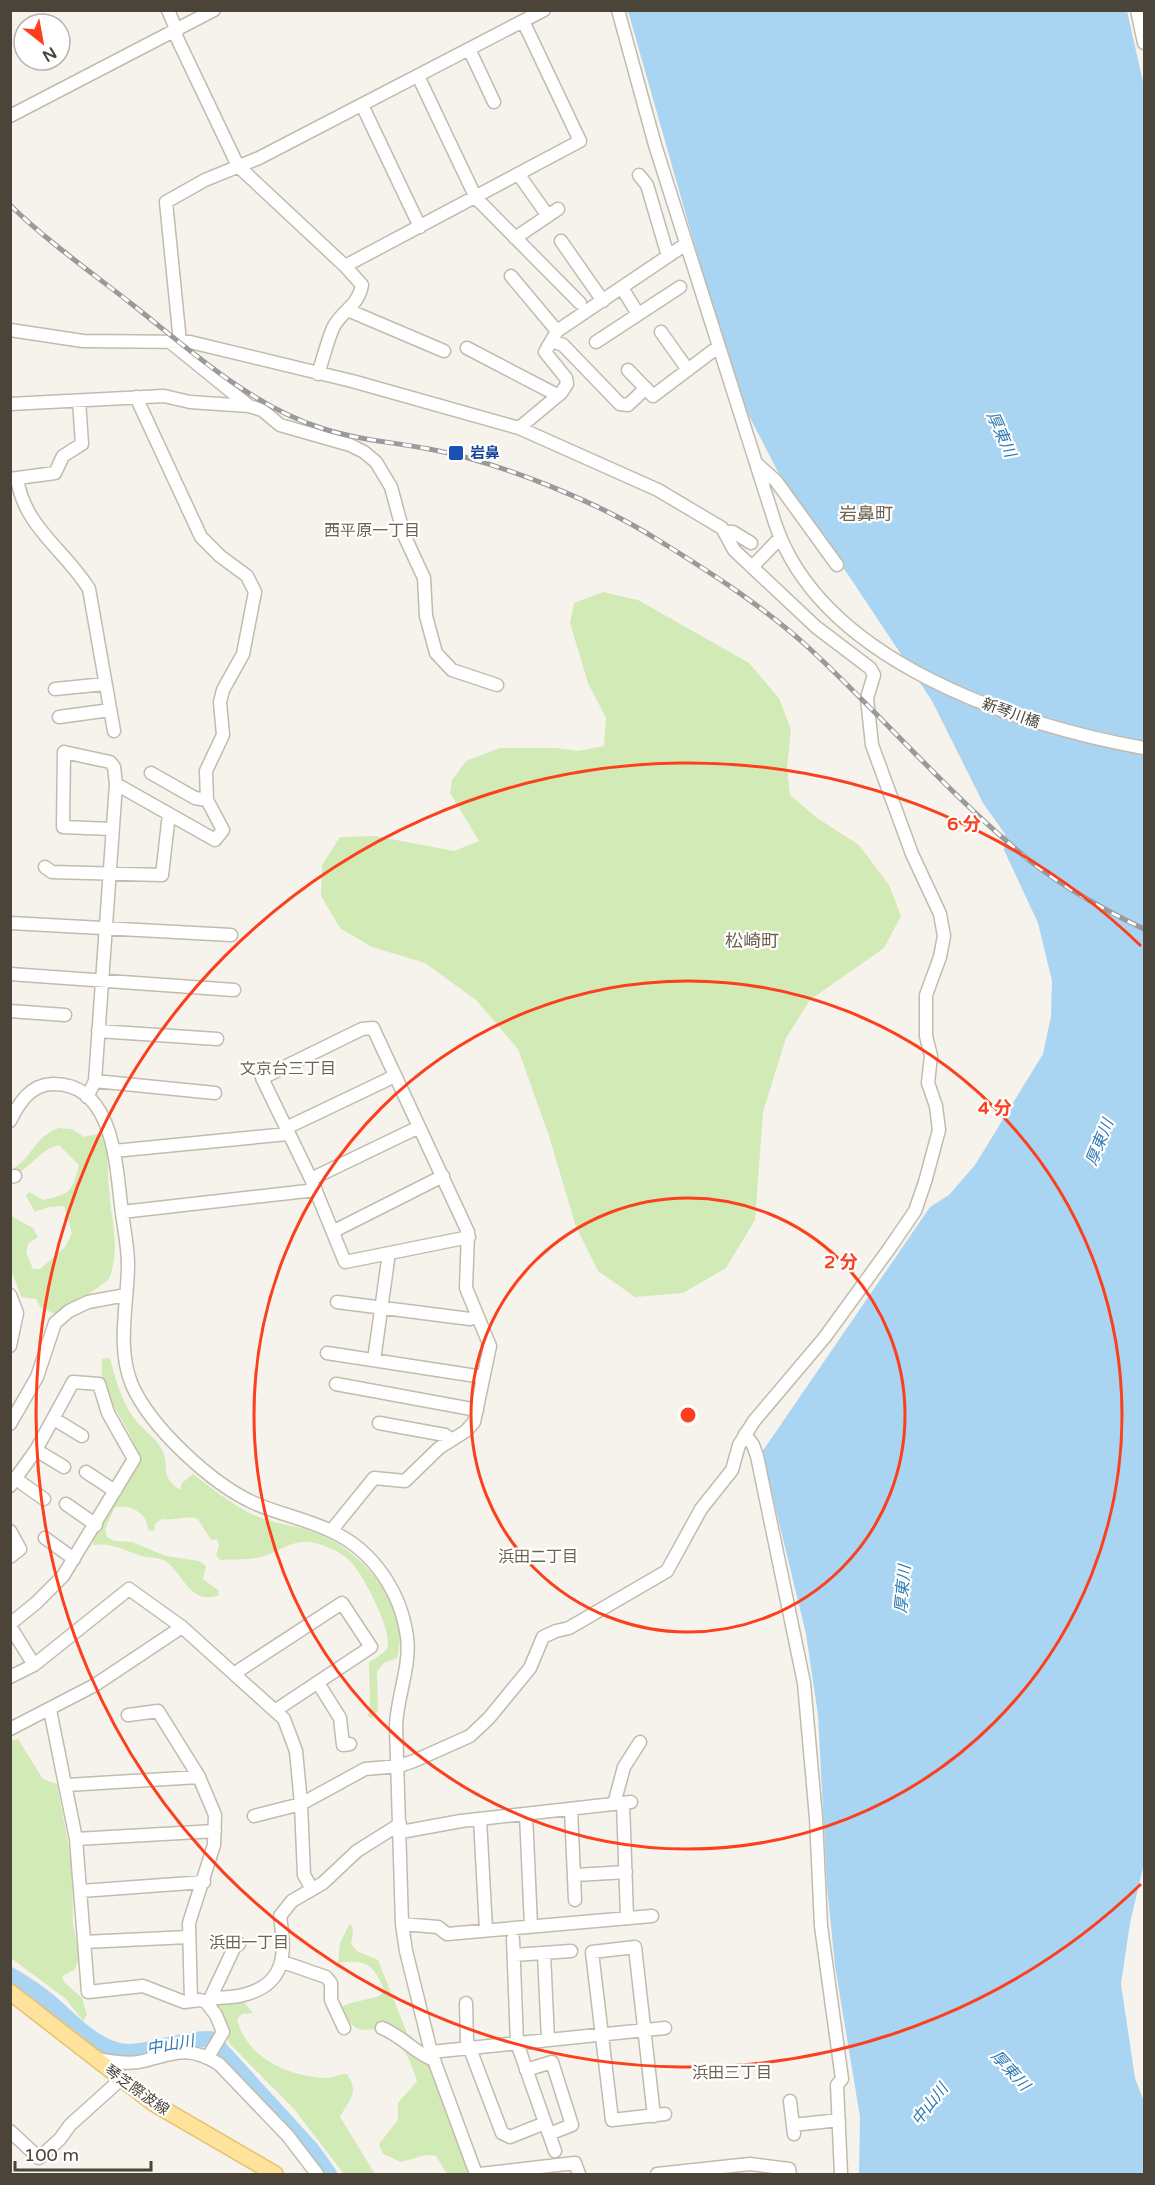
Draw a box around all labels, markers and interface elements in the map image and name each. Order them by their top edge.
north arrow [12,12,72,72]
text: N [39,42,60,66]
water label: 厚東川 [982,408,1021,462]
marker: 岩鼻 [447,444,465,462]
place label: 岩鼻 [470,444,500,462]
district label: 岩鼻町 [839,503,893,525]
district label: 西平原一丁目 [324,521,420,541]
street label: 新琴川橋 [980,694,1042,732]
text: 6 分 [947,813,981,835]
district label: 松崎町 [725,930,779,952]
district label: 文京台三丁目 [240,1059,336,1079]
text: 4 分 [978,1097,1012,1119]
water label: 厚東川 [1082,1115,1119,1168]
text: 2 分 [824,1251,858,1273]
centre of rings [678,1405,698,1425]
district label: 浜田二丁目 [498,1547,578,1567]
water label: 厚東川 [891,1562,915,1614]
district label: 浜田一丁目 [209,1933,289,1953]
water label: 中山川 [145,2031,198,2059]
water label: 厚東川 [987,2046,1035,2097]
street label: 琴芝際波線 [101,2061,173,2119]
district label: 浜田三丁目 [692,2063,772,2083]
water label: 中山川 [907,2078,954,2130]
scale bar [15,2134,152,2172]
text: 100 m [24,2144,79,2166]

